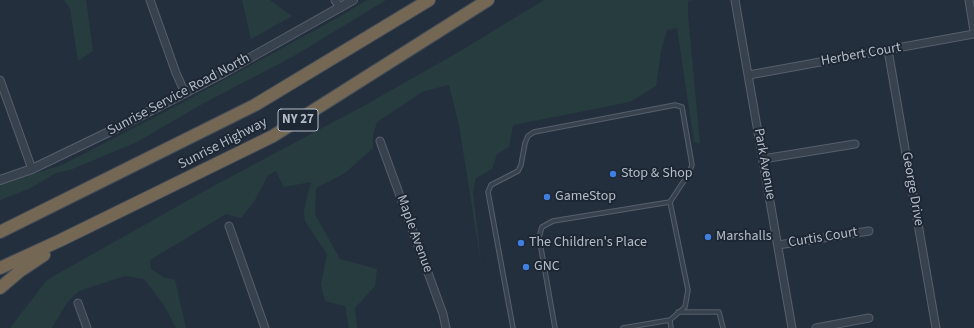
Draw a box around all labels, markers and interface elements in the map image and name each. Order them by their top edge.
street label: Herbert Court [820,40,902,70]
street label: Sunrise Service Road North [105,50,253,140]
road number: NY 27 [278,109,318,131]
street label: Sunrise Highway [176,114,270,174]
street label: Park Avenue [749,127,779,201]
street label: George Drive [897,151,927,227]
place label: Stop & Shop [621,166,693,182]
marker: Stop & Shop [608,169,618,179]
place label: GameStop [555,189,616,205]
marker: GameStop [542,192,552,202]
street label: Maple Avenue [392,193,436,275]
street label: Curtis Court [787,224,859,252]
place label: Marshalls [716,229,772,245]
marker: Marshalls [703,232,713,242]
place label: The Children's Place [529,235,647,251]
marker: The Children's Place [516,238,526,248]
place label: GNC [534,259,560,275]
marker: GNC [521,262,531,272]

